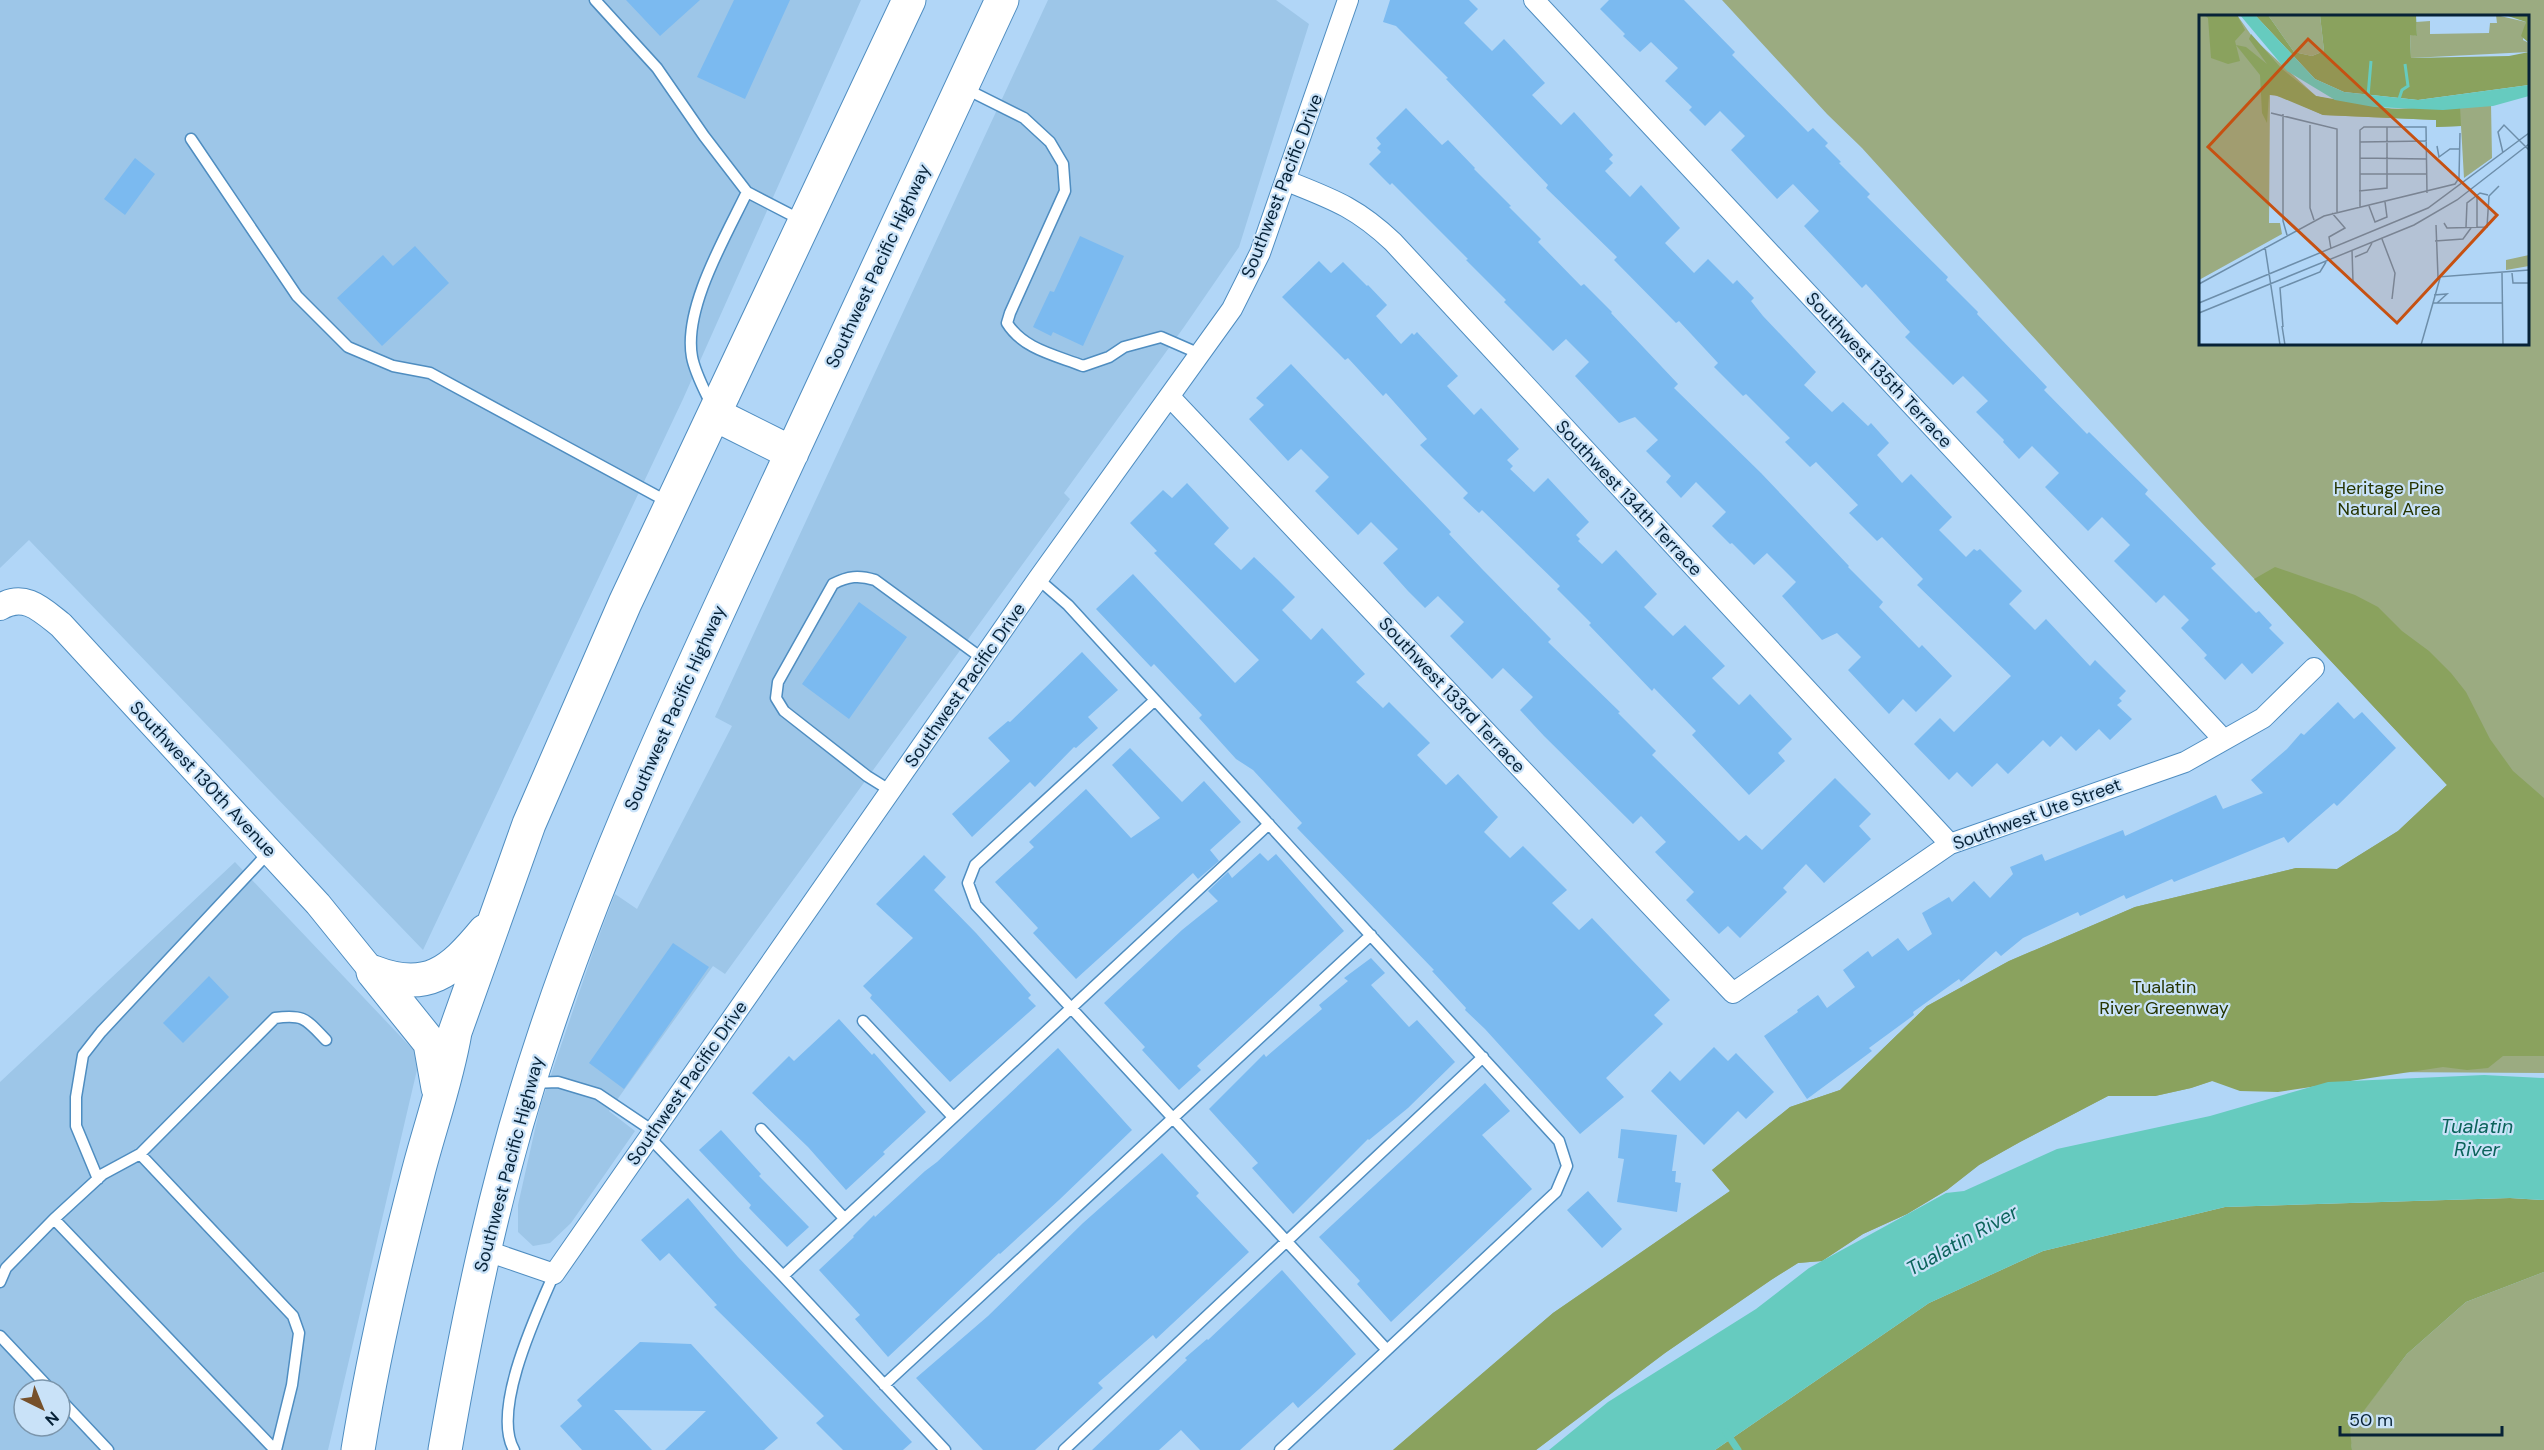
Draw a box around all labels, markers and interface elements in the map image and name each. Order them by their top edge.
inset map [2199,15,2529,345]
street label: Southwest Pacific Drive [1236,91,1328,281]
street label: Southwest Pacific Highway [820,160,936,372]
street label: Southwest 135th Terrace [1800,287,1958,453]
street label: Southwest 134th Terrace [1550,415,1708,581]
park label: Heritage Pine Natural Area [2334,476,2444,521]
street label: Southwest Pacific Drive [899,598,1031,772]
street label: Southwest Pacific Highway [619,601,731,815]
street label: Southwest 133rd Terrace [1373,612,1531,778]
street label: Southwest 130th Avenue [124,696,282,862]
street label: Southwest Ute Street [1949,772,2125,856]
park label: Tualatin River Greenway [2099,975,2229,1020]
street label: Southwest Pacific Drive [621,996,753,1170]
street label: Southwest Pacific Highway [469,1053,549,1275]
water label: Tualatin River [2441,1113,2513,1162]
water label: Tualatin River [1901,1198,2023,1281]
north arrow [12,1378,72,1438]
scale bar [2340,1399,2502,1437]
text: N [40,1407,63,1430]
text: 50 m [2349,1408,2393,1432]

